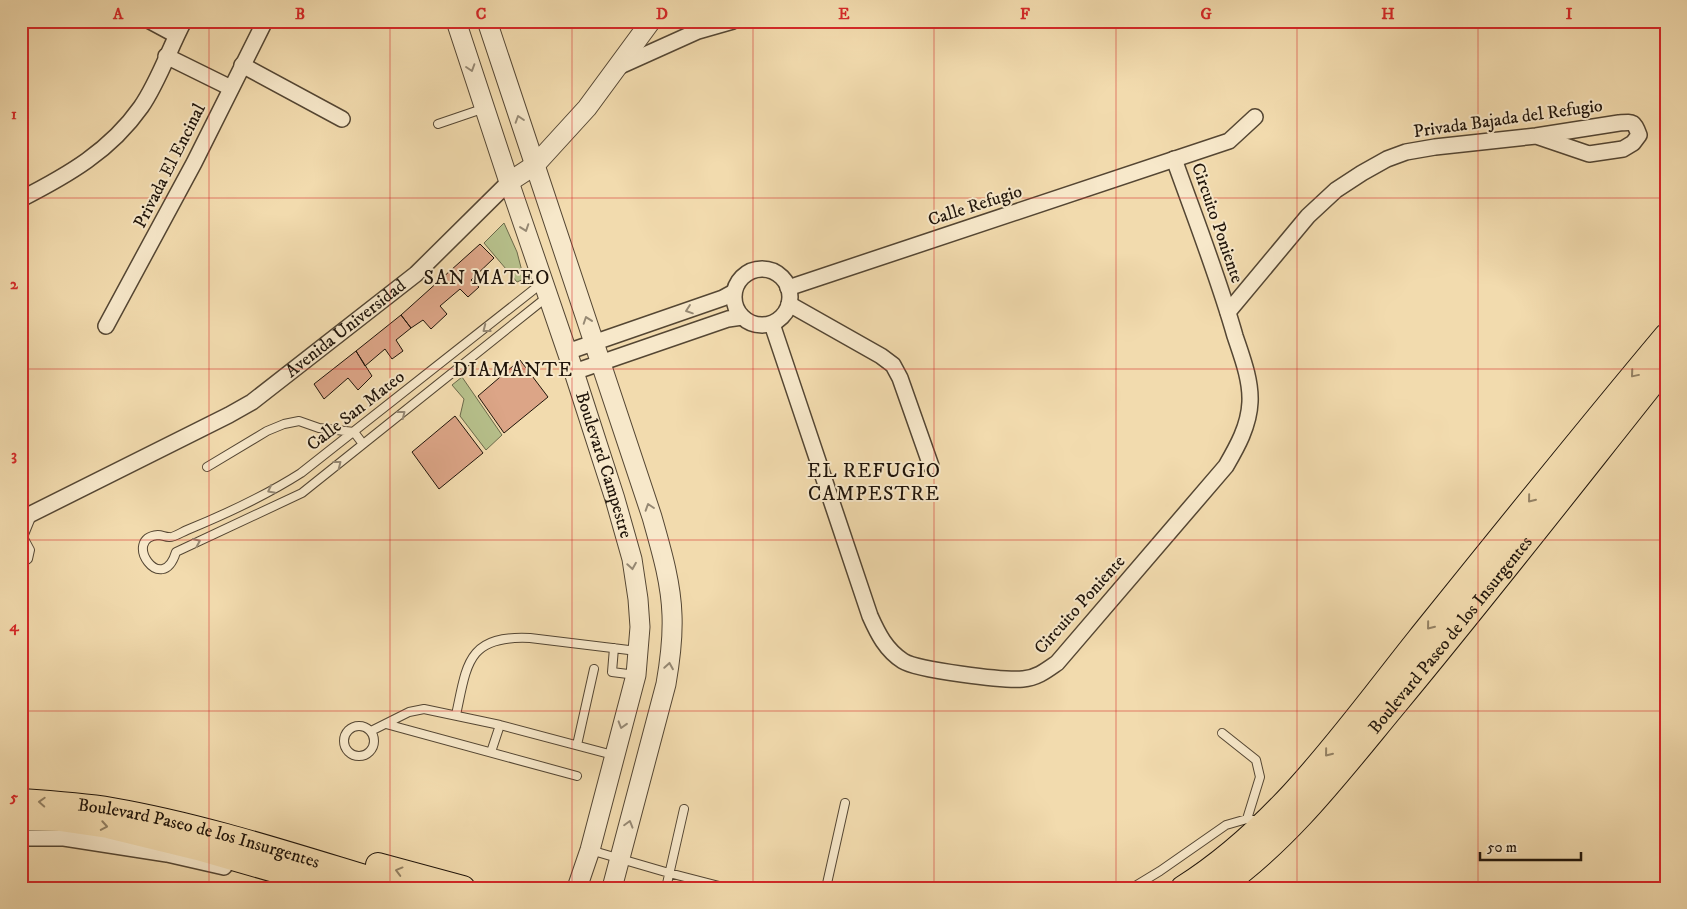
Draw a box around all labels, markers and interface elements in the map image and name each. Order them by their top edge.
text: A [112,4,124,24]
text: B [295,4,305,24]
text: C [476,4,486,24]
text: D [656,4,668,24]
text: E [838,4,850,24]
text: F [1020,4,1030,24]
text: G [1200,4,1212,24]
text: H [1381,4,1395,24]
text: I [1566,4,1573,24]
one-way arrow [466,63,476,71]
street label: Privada Bajada del Refugio [1412,95,1604,143]
street label: Privada El Encinal [129,100,211,232]
text: 1 [11,104,17,124]
one-way arrow [515,115,525,123]
street label: Circuito Poniente [1186,160,1248,286]
street label: Calle Refugio [925,180,1025,232]
one-way arrow [519,223,529,231]
district label: SAN MATEO [424,266,550,291]
text: 2 [10,274,19,294]
street label: Avenida Universidad [281,275,411,383]
one-way arrow [685,304,694,314]
one-way arrow [582,316,592,324]
one-way arrow [482,323,491,332]
district label: DIAMANTE [453,358,573,383]
street label: Calle San Mateo [303,366,409,456]
one-way arrow [1631,368,1640,377]
street label: Boulevard Campestre [570,389,637,541]
one-way arrow [396,410,405,419]
text: 3 [11,445,17,465]
district label: EL REFUGIO CAMPESTRE [807,459,941,507]
one-way arrow [332,461,342,470]
one-way arrow [267,484,276,494]
one-way arrow [1528,493,1537,503]
one-way arrow [645,503,655,512]
street label: Boulevard Paseo de los Insurgentes [1364,532,1538,738]
one-way arrow [192,538,201,549]
street label: Circuito Poniente [1030,551,1130,659]
one-way arrow [627,561,637,570]
text: 4 [8,616,19,636]
one-way arrow [1427,620,1435,629]
one-way arrow [664,662,674,671]
one-way arrow [617,721,627,729]
one-way arrow [1325,747,1334,757]
text: 5 [9,787,18,807]
street label: Boulevard Paseo de los Insurgentes [76,794,322,874]
one-way arrow [38,797,46,808]
one-way arrow [623,819,634,828]
one-way arrow [100,820,109,830]
scale bar [1480,829,1581,861]
text: 50 m [1487,838,1517,857]
one-way arrow [396,866,404,876]

